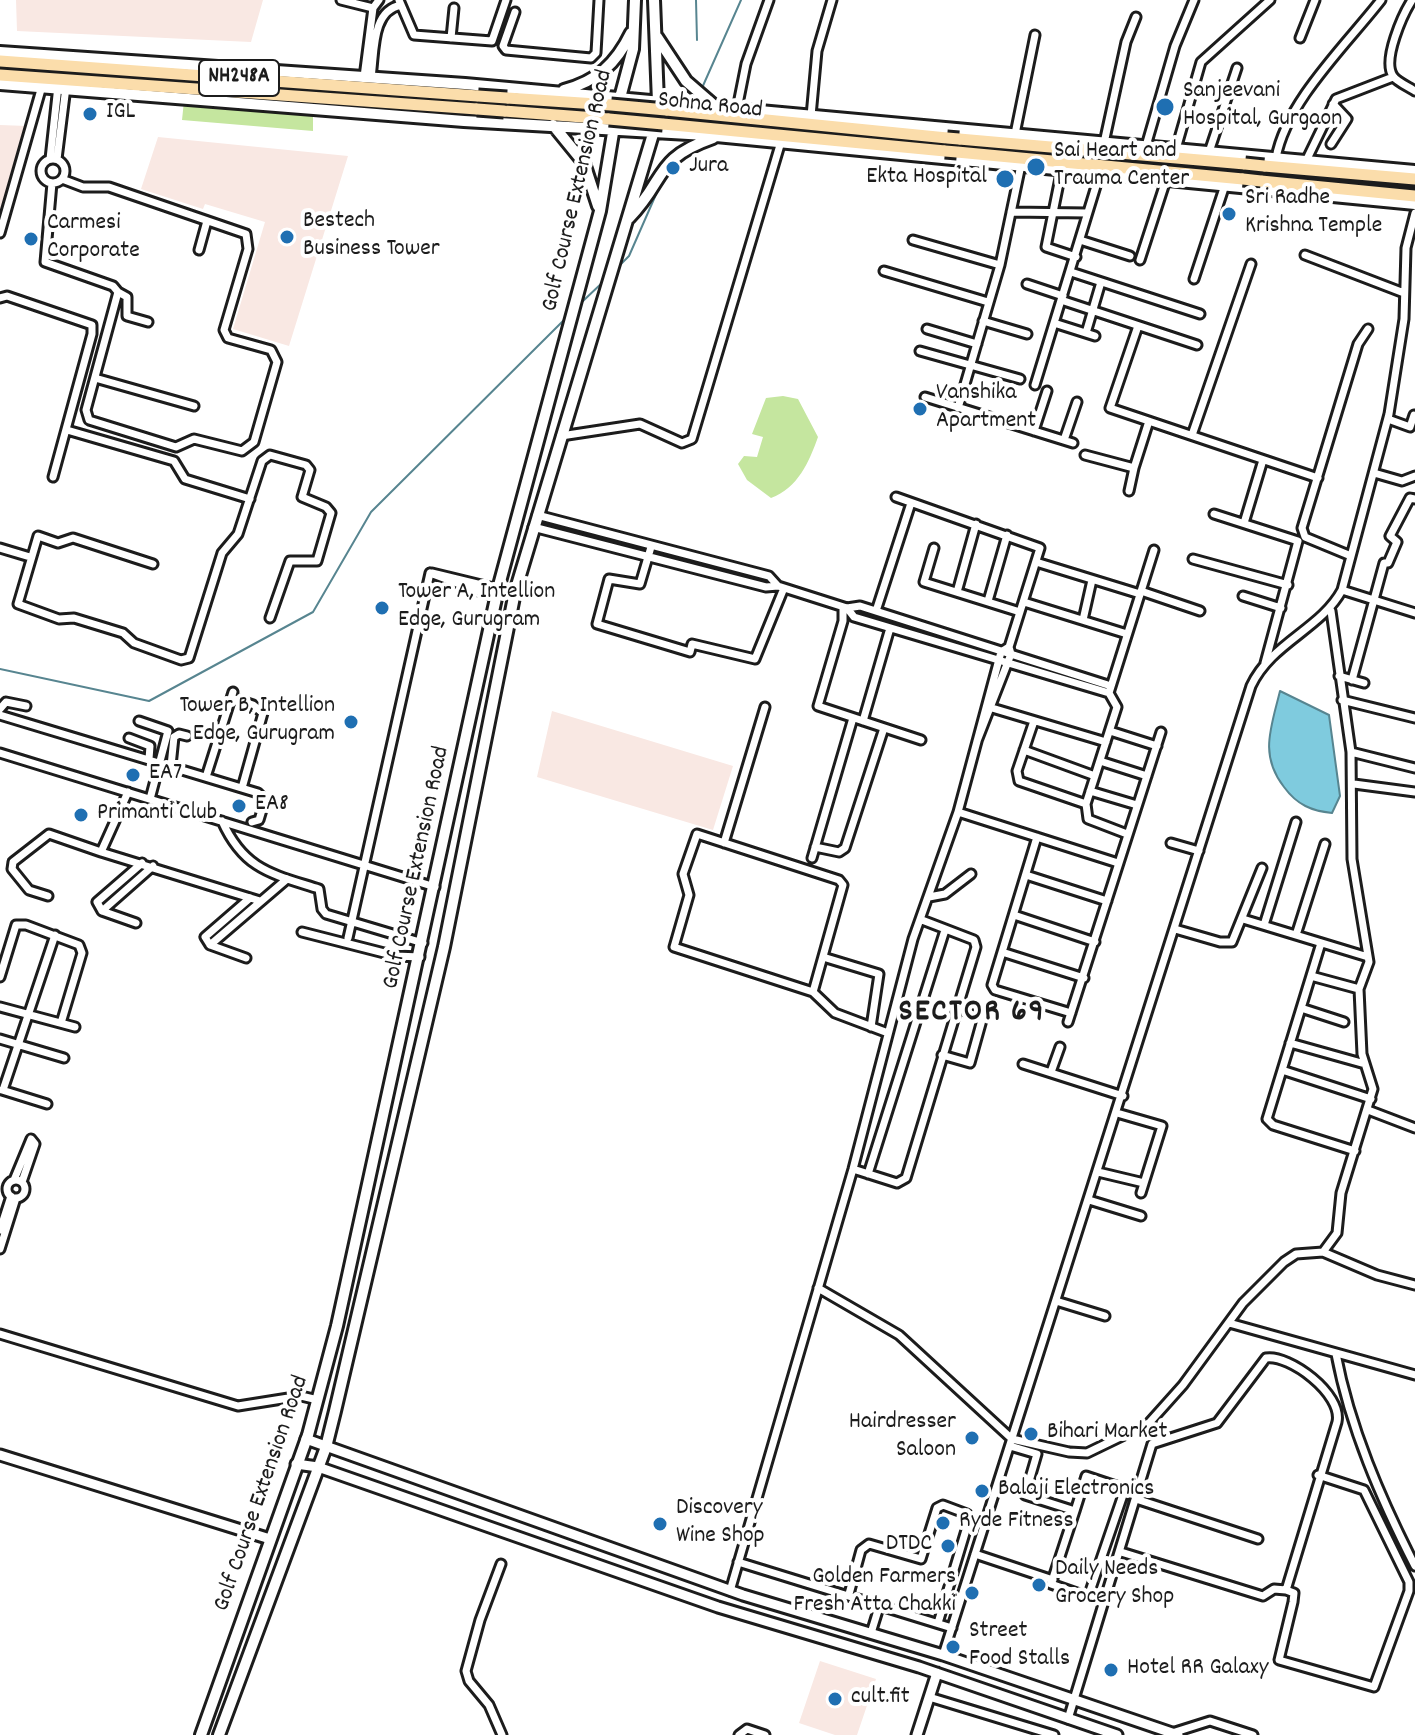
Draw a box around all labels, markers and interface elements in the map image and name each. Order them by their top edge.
road number: NH248A [199,60,279,96]
street label: Golf Course Extension Road [537,67,621,315]
place label: Sanjeevani Hospital, Gurgaon [1183,79,1342,135]
street label: Sohna Road [656,87,764,127]
marker: Sanjeevani Hospital, Gurgaon [1154,96,1176,118]
place label: IGL [106,100,135,128]
marker: IGL [81,105,99,123]
place label: Sai Heart and Trauma Center [1054,139,1189,195]
place label: Jura [689,154,728,182]
marker: Sai Heart and Trauma Center [1025,156,1047,178]
marker: Jura [664,159,682,177]
place label: Ekta Hospital [866,165,987,193]
marker: Ekta Hospital [994,168,1016,190]
place label: Sri Radhe Krishna Temple [1245,186,1382,242]
marker: Sri Radhe Krishna Temple [1220,205,1238,223]
place label: Bestech Business Tower [303,209,440,265]
place label: Carmesi Corporate [47,211,140,267]
marker: Bestech Business Tower [278,228,296,246]
marker: Carmesi Corporate [22,230,40,248]
place label: Vanshika Apartment [936,381,1036,437]
marker: Vanshika Apartment [911,400,929,418]
place label: Tower A, Intellion Edge, Gurugram [398,580,555,636]
marker: Tower A, Intellion Edge, Gurugram [373,599,391,617]
place label: Tower B, Intellion Edge, Gurugram [180,694,335,750]
marker: Tower B, Intellion Edge, Gurugram [342,713,360,731]
street label: Golf Course Extension Road [378,744,458,992]
place label: EA7 [149,761,182,789]
marker: EA7 [124,766,142,784]
place label: EA8 [255,792,289,820]
marker: EA8 [230,797,248,815]
place label: Primanti Club [97,801,217,829]
marker: Primanti Club [72,806,90,824]
district label: SECTOR 69 [899,996,1045,1034]
street label: Golf Course Extension Road [209,1372,317,1616]
place label: Hairdresser Saloon [849,1410,956,1466]
place label: Bihari Market [1047,1420,1167,1448]
marker: Bihari Market [1022,1425,1040,1443]
marker: Hairdresser Saloon [963,1429,981,1447]
place label: Balaji Electronics [998,1477,1154,1505]
marker: Balaji Electronics [973,1482,991,1500]
place label: Discovery Wine Shop [676,1496,765,1552]
place label: Ryde Fitness [959,1509,1074,1537]
marker: Ryde Fitness [934,1514,952,1532]
marker: Discovery Wine Shop [651,1515,669,1533]
place label: DTDC [886,1532,932,1560]
marker: DTDC [939,1537,957,1555]
place label: Daily Needs Grocery Shop [1055,1557,1174,1613]
place label: Golden Farmers Fresh Atta Chakki [793,1565,956,1621]
marker: Daily Needs Grocery Shop [1030,1576,1048,1594]
marker: Golden Farmers Fresh Atta Chakki [963,1584,981,1602]
place label: Street Food Stalls [969,1619,1070,1675]
marker: Street Food Stalls [944,1638,962,1656]
place label: Hotel RR Galaxy [1127,1656,1268,1684]
marker: Hotel RR Galaxy [1102,1661,1120,1679]
place label: cult.fit [851,1685,909,1713]
marker: cult.fit [826,1690,844,1708]

